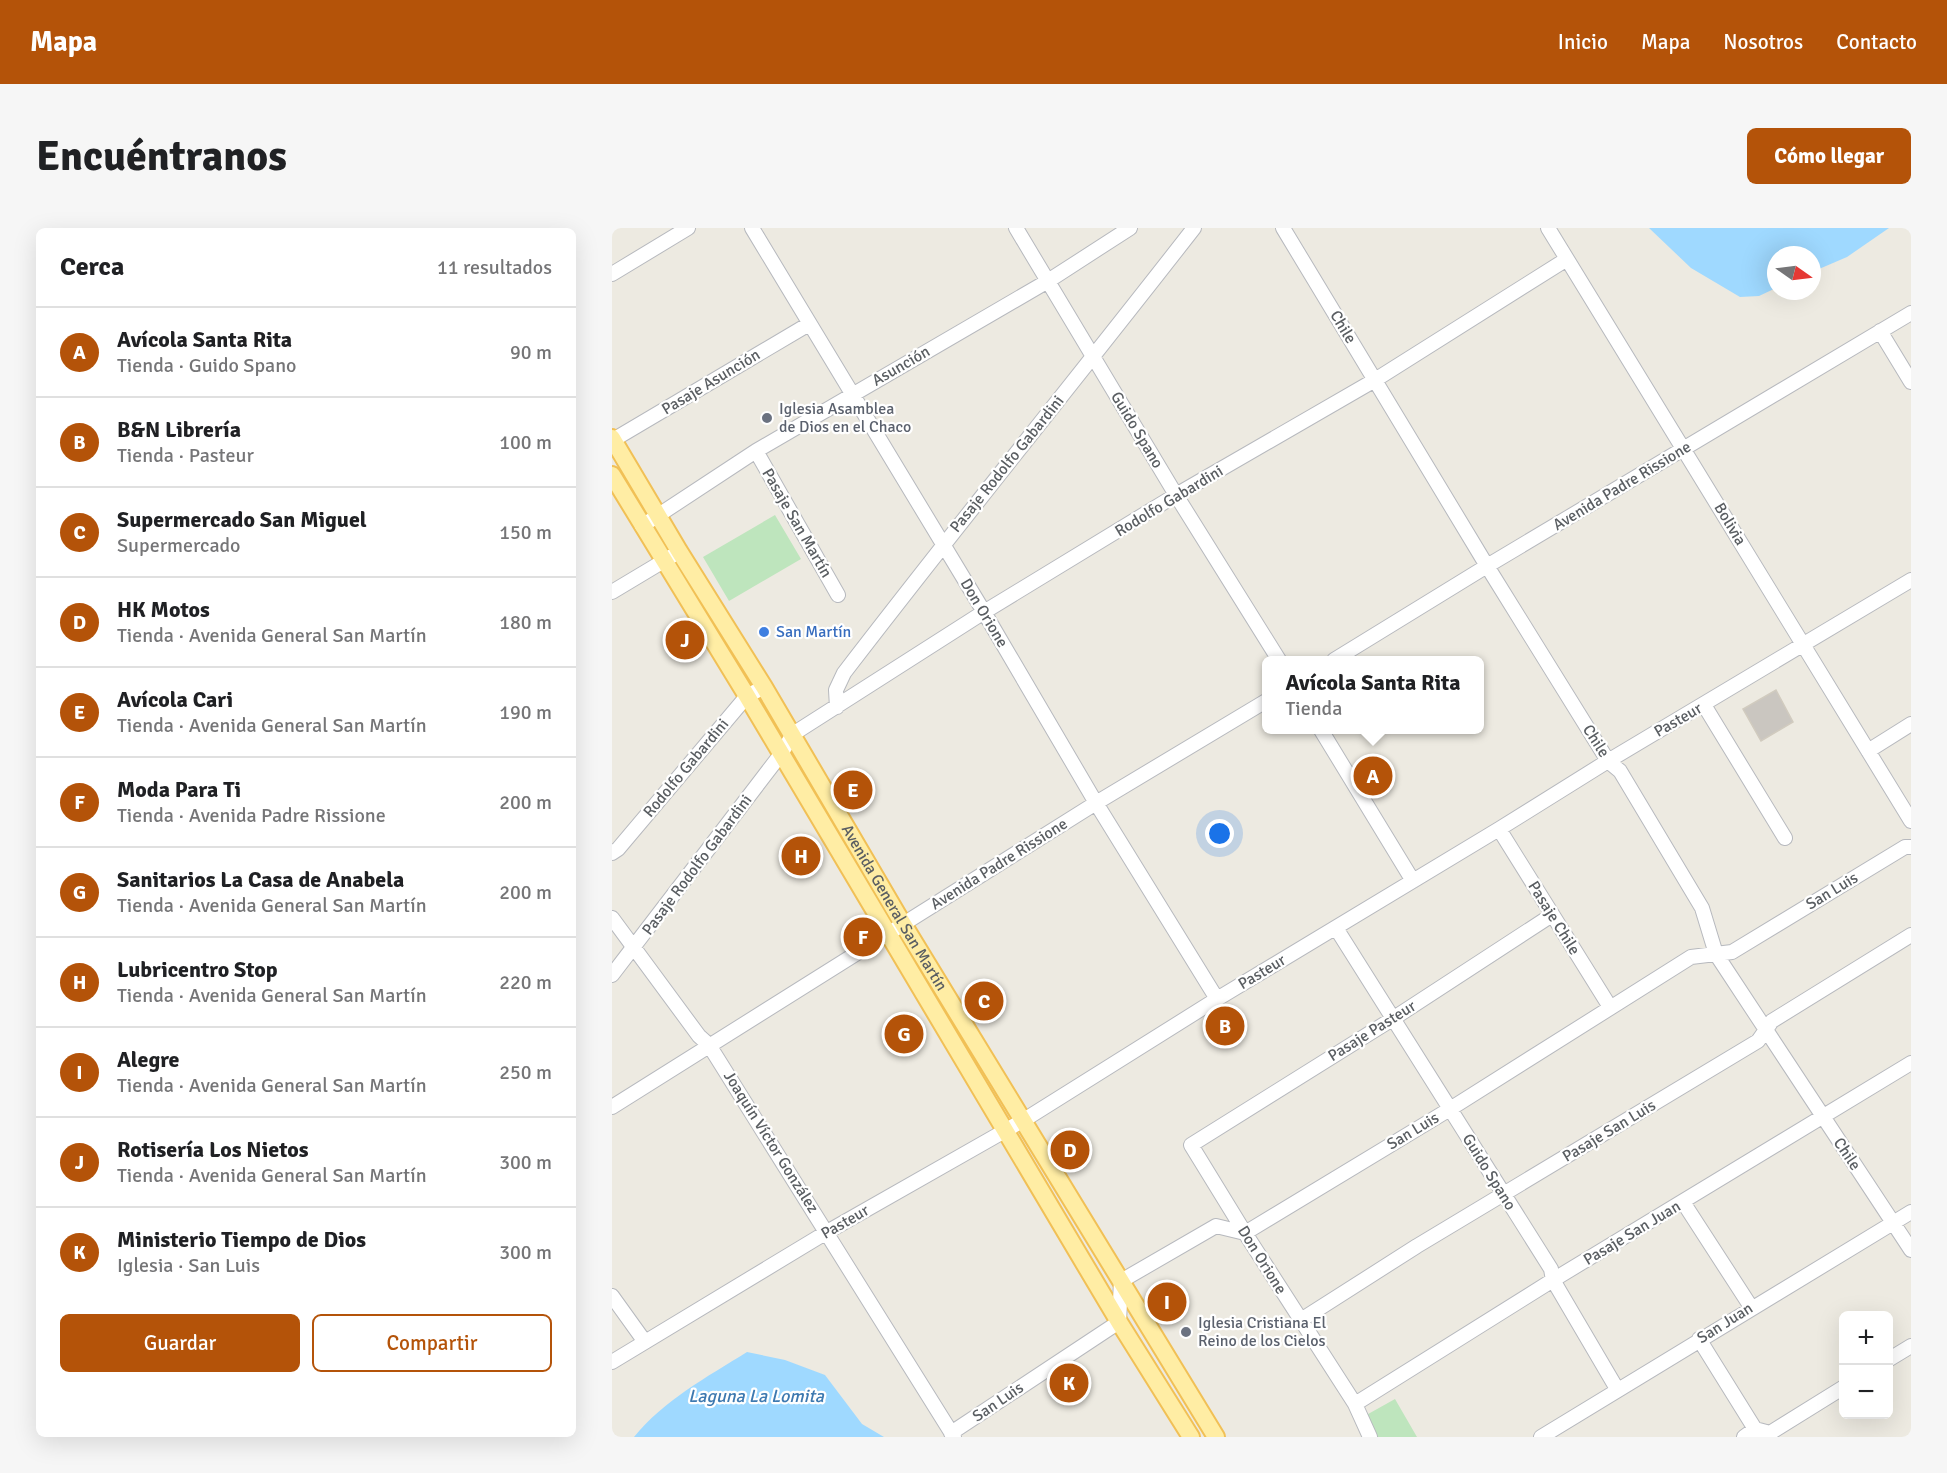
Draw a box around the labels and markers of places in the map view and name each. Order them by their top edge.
place label: Iglesia Asamblea de Dios en el Chaco [779,399,911,437]
marker: Iglesia Asamblea de Dios en el Chaco [760,411,774,425]
pin: J [666,618,704,662]
place label: San Martín [776,622,851,642]
marker: San Martín [757,625,771,639]
pin: A [1354,754,1392,798]
pin: E [834,768,872,812]
pin: H [782,834,820,878]
pin: F [844,914,882,960]
pin: C [964,978,1004,1024]
pin: B [1206,1004,1244,1048]
pin: G [884,1012,924,1056]
pin: D [1050,1128,1090,1172]
pin: I [1148,1280,1186,1324]
place label: Iglesia Cristiana El Reino de los Cielos [1198,1313,1326,1351]
marker: Iglesia Cristiana El Reino de los Cielos [1179,1325,1193,1339]
pin: K [1050,1360,1088,1406]

